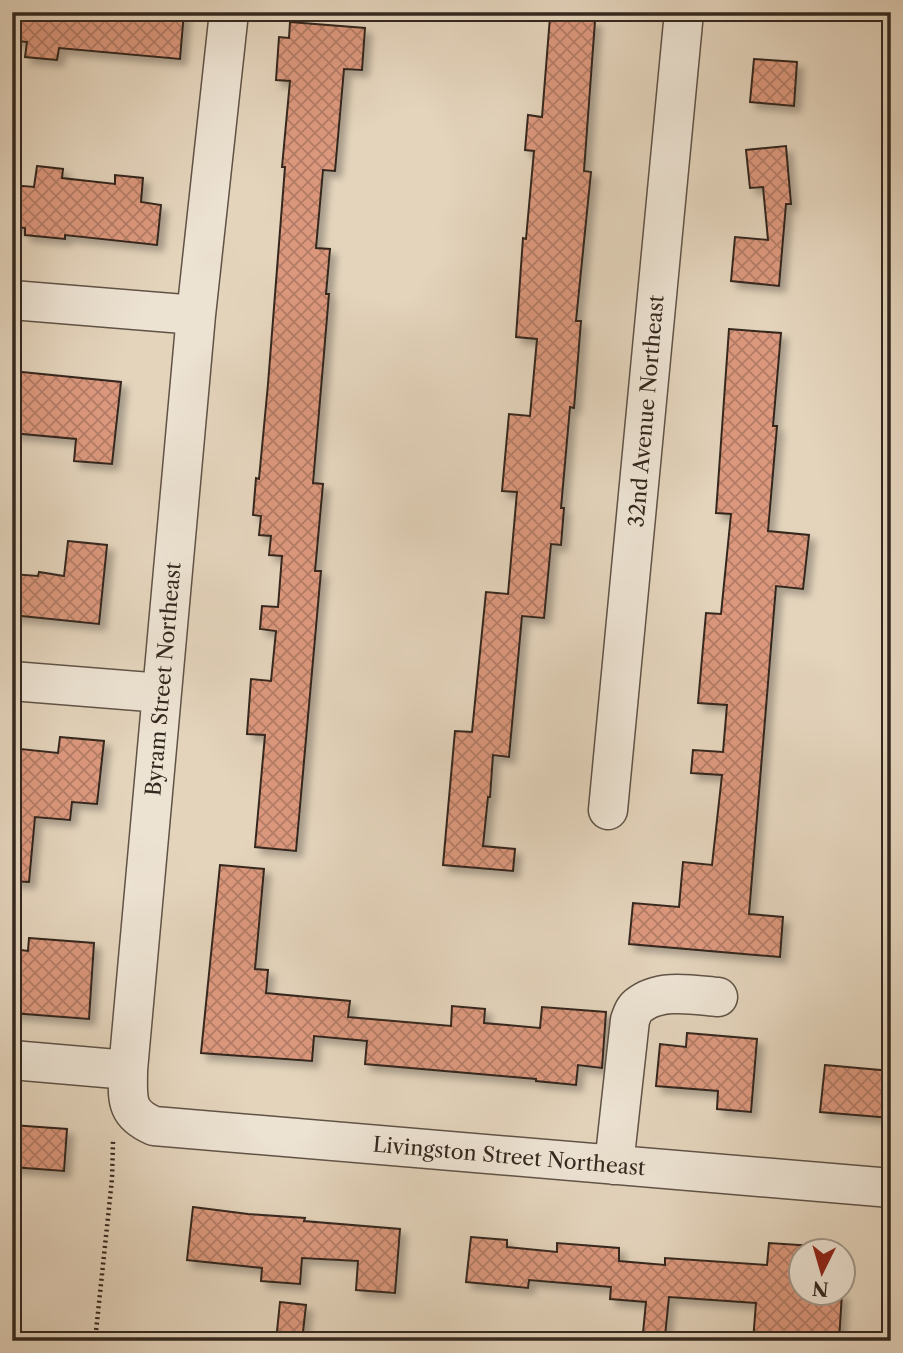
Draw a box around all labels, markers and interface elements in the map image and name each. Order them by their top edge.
street label: 32nd Avenue Northeast [623,293,669,528]
street label: Byram Street Northeast [140,560,186,797]
street label: Livingston Street Northeast [372,1132,647,1180]
north arrow [788,1238,858,1308]
text: N [811,1276,830,1301]

